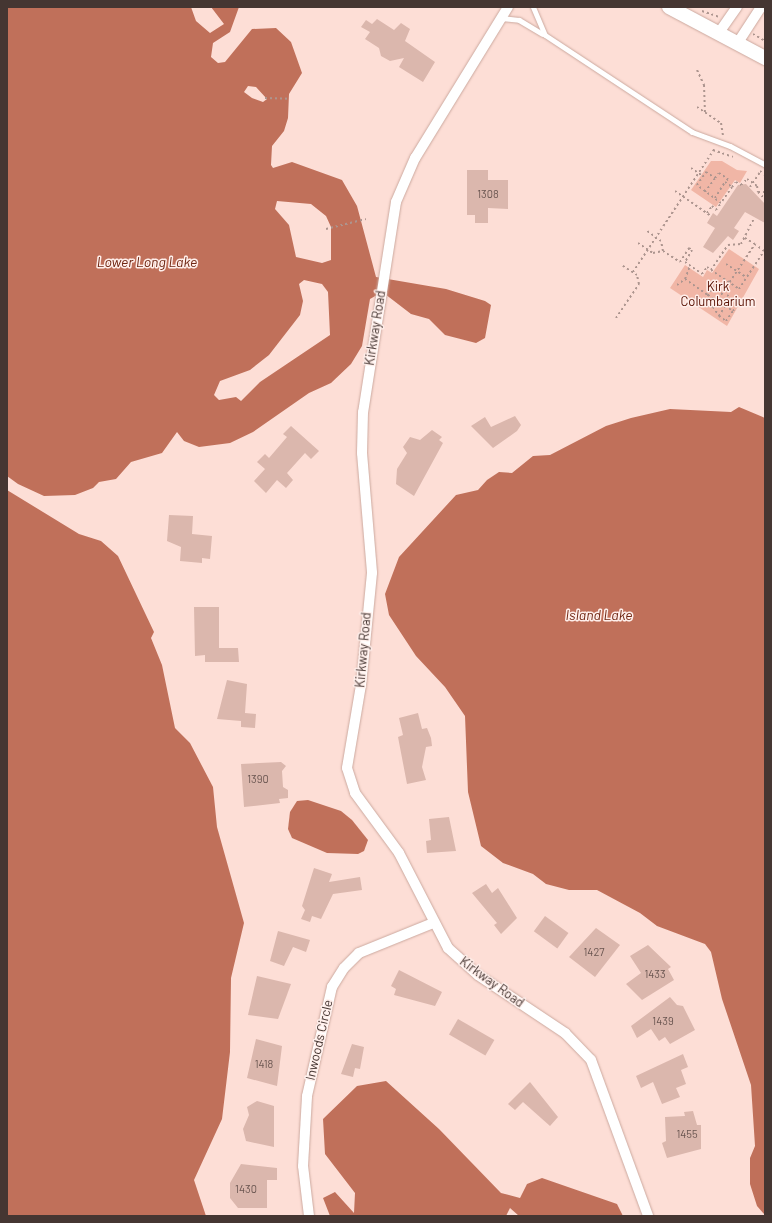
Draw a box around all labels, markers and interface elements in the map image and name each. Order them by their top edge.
house number: 1308 [477,187,499,201]
water label: Lower Long Lake [97,254,197,270]
park label: Kirk Columbarium [680,279,756,310]
street label: Kirkway Road [361,289,389,367]
water label: Island Lake [566,607,632,623]
street label: Kirkway Road [352,612,374,688]
house number: 1390 [247,772,269,786]
house number: 1427 [583,945,605,959]
street label: Kirkway Road [457,953,527,1011]
house number: 1433 [644,967,666,981]
street label: Inwoods Circle [302,998,336,1082]
house number: 1439 [652,1014,674,1028]
house number: 1418 [255,1057,273,1071]
house number: 1455 [676,1127,698,1141]
house number: 1430 [235,1182,257,1196]

